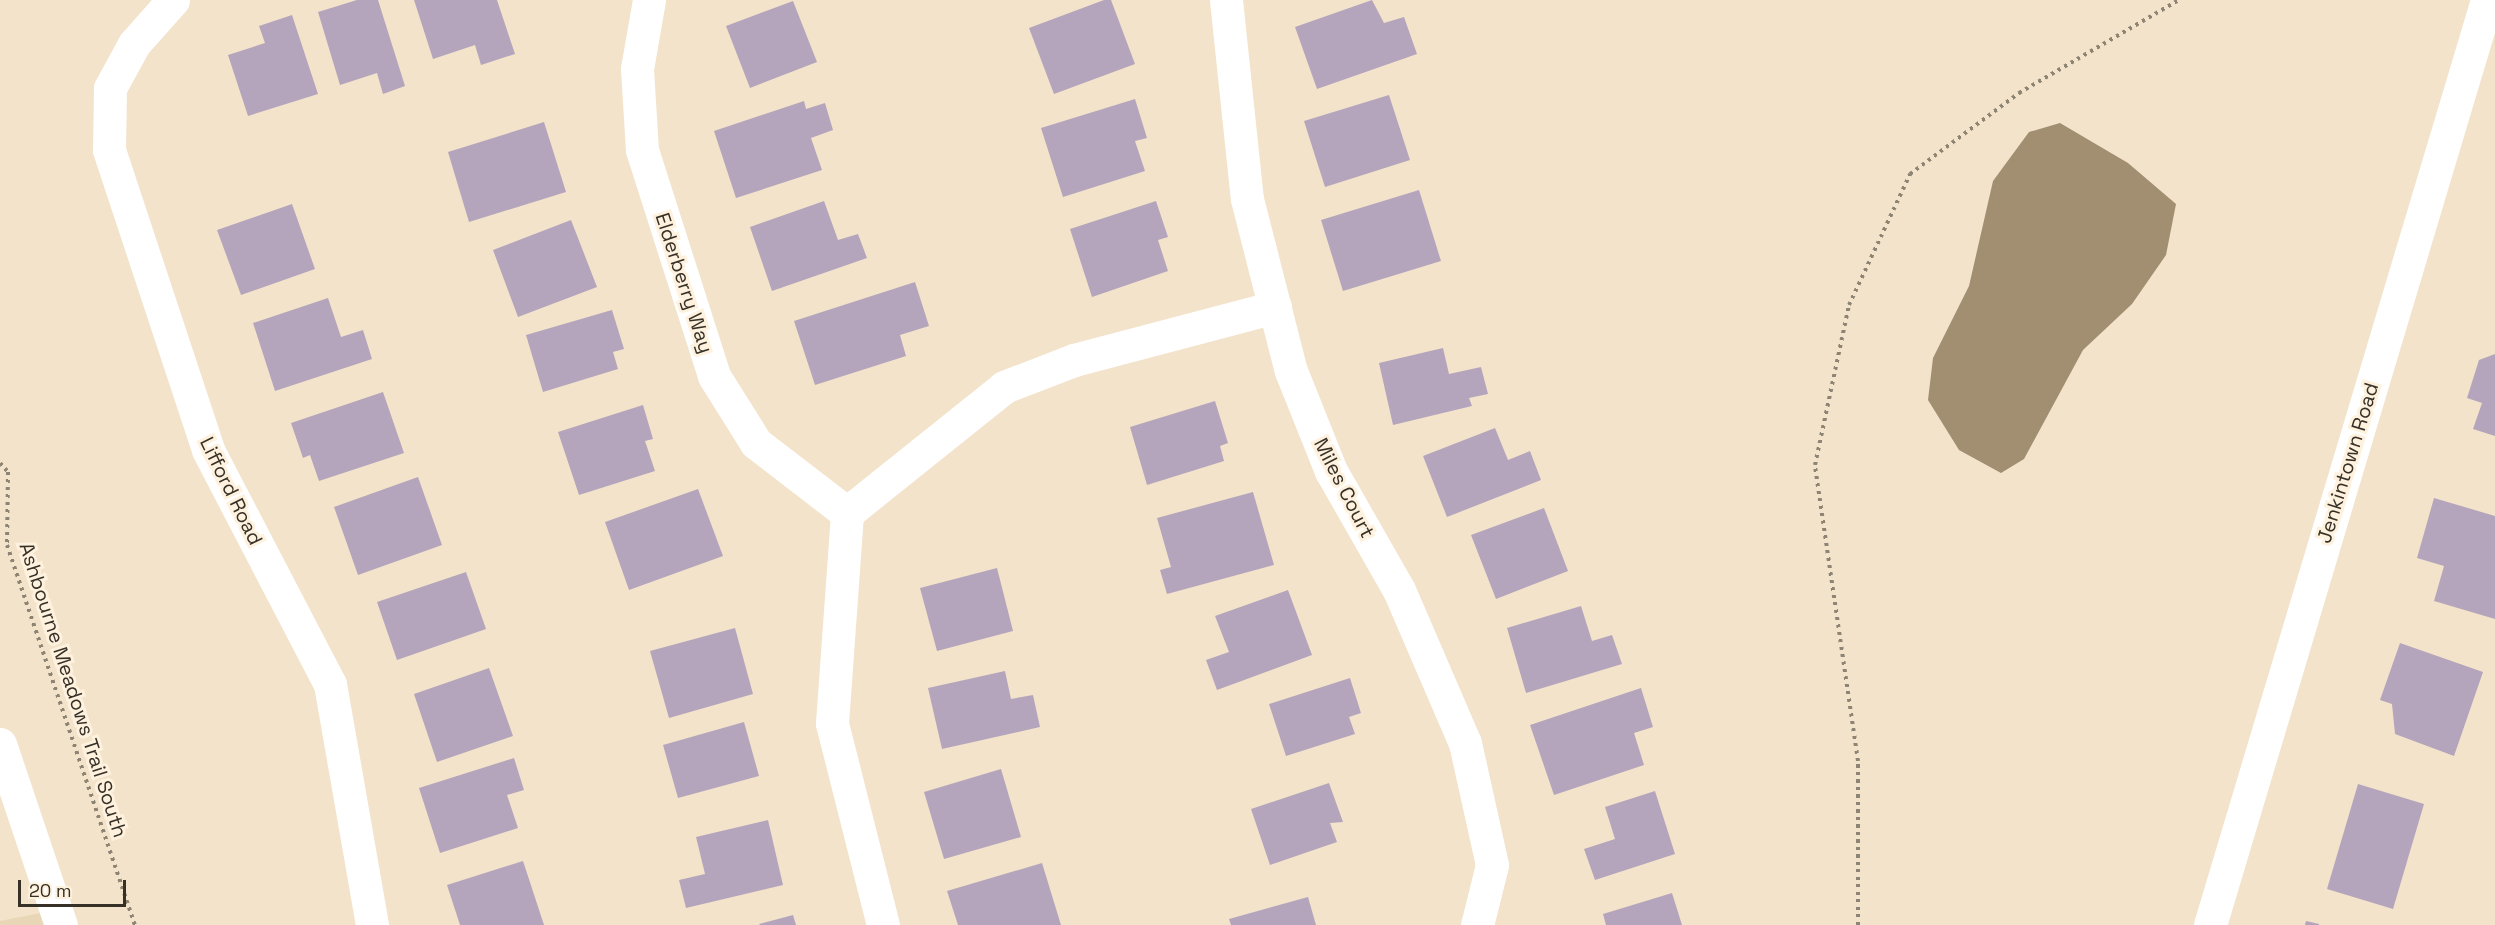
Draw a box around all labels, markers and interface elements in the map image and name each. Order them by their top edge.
street label: Elderberry Way [650,210,718,356]
street label: Jenkintown Road [2312,380,2384,546]
street label: Lifford Road [195,433,267,549]
street label: Miles Court [1309,434,1379,542]
street label: Ashbourne Meadows Trail South [14,539,132,841]
scale bar [21,868,129,906]
text: 20 m [29,879,72,902]

